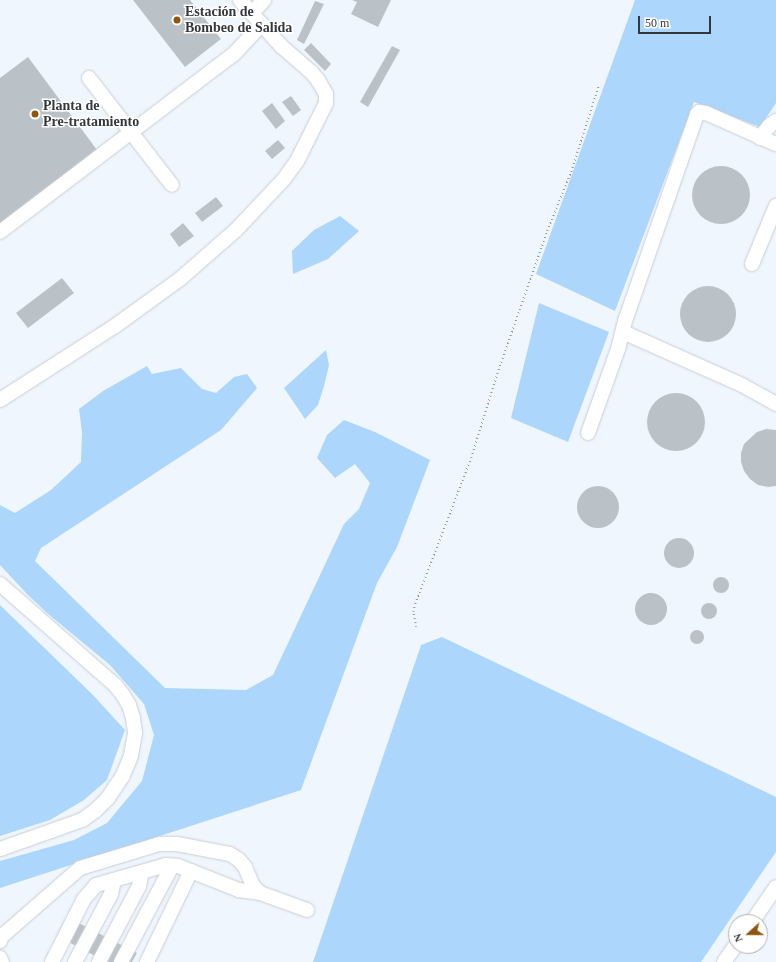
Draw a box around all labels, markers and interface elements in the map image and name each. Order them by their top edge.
place label: Estación de Bombeo de Salida [185,4,292,36]
scale bar [640,8,713,34]
marker: Estación de Bombeo de Salida [172,15,182,25]
text: 50 m [645,16,669,30]
place label: Planta de Pre-tratamiento [43,98,139,130]
marker: Planta de Pre-tratamiento [30,109,40,119]
north arrow [728,914,768,954]
text: N [731,932,745,944]

